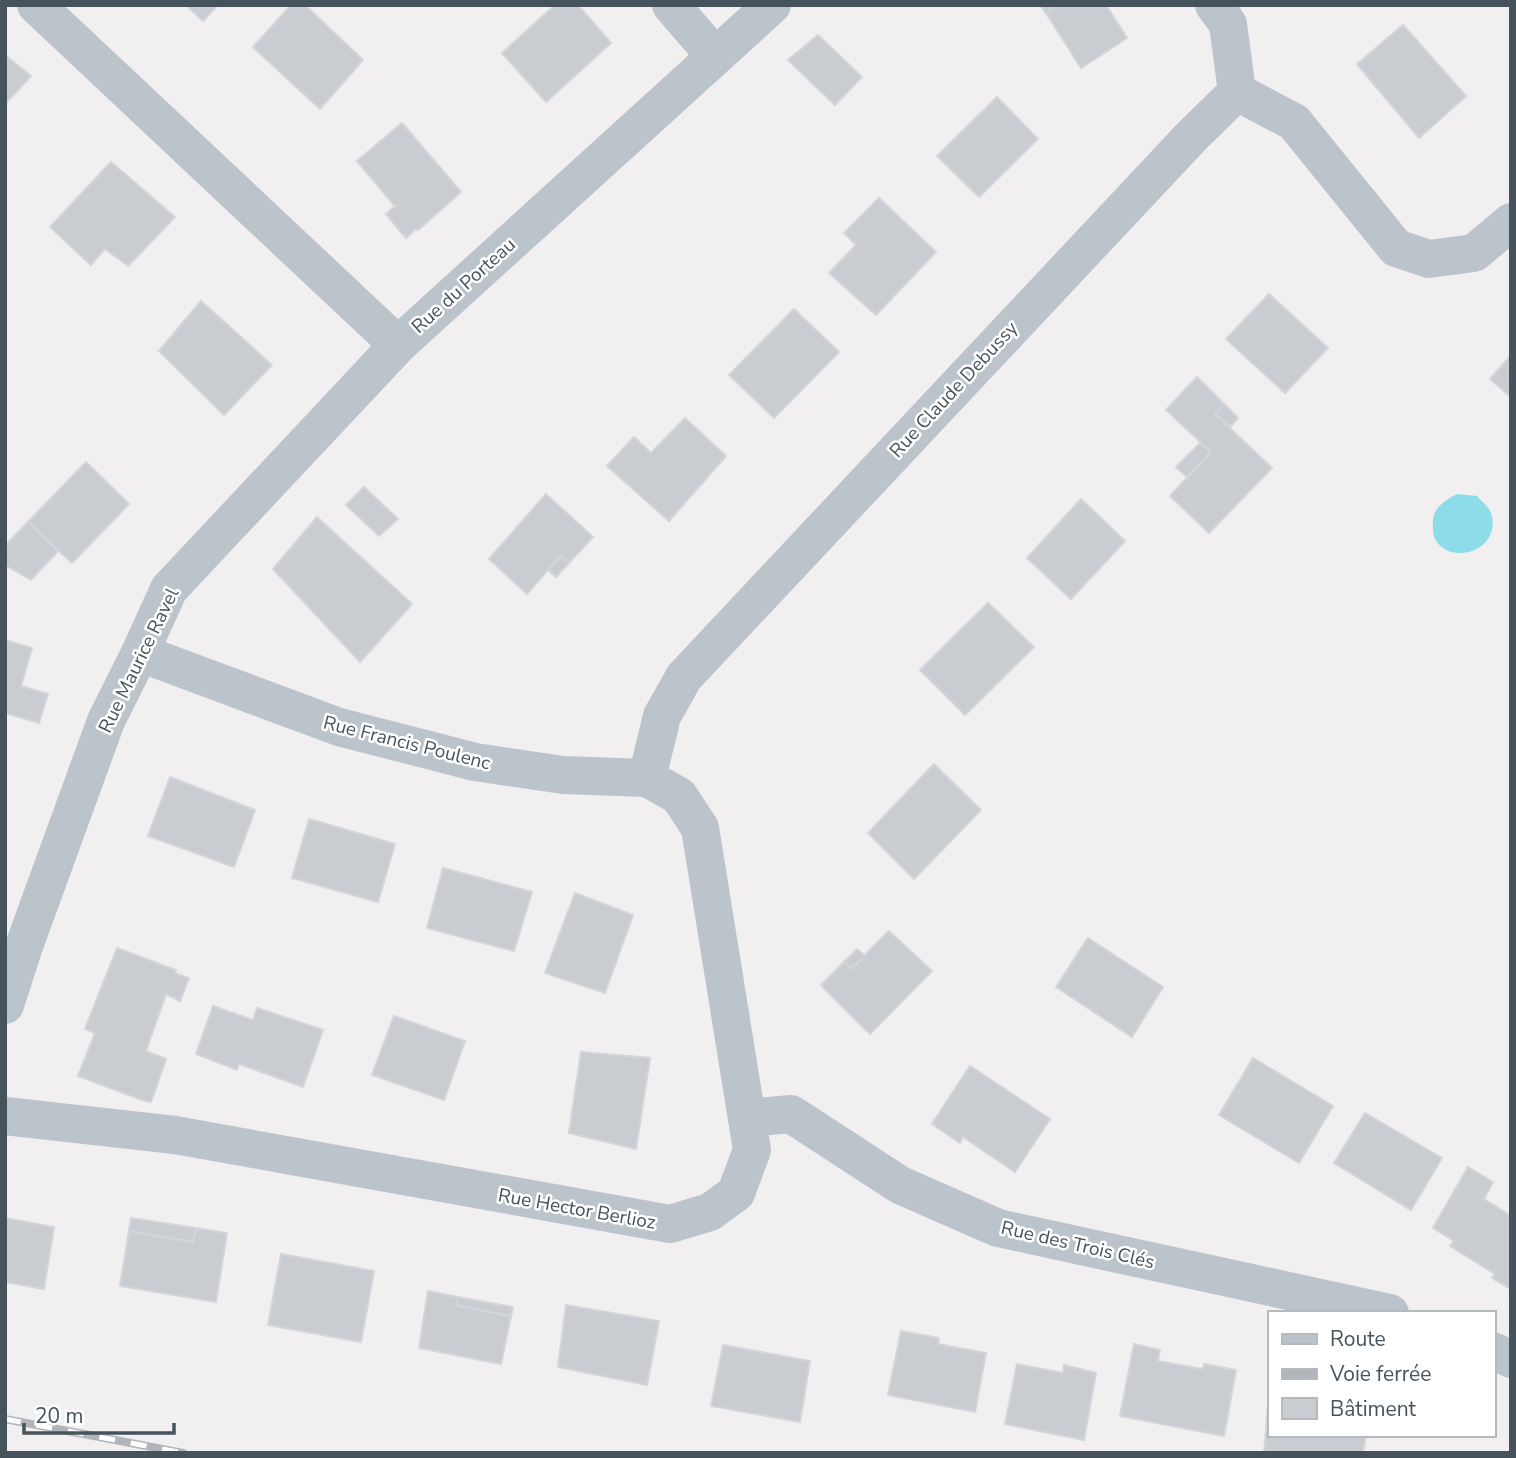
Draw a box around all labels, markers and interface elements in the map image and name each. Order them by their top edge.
street label: Rue du Porteau [406,232,521,340]
street label: Rue Claude Debussy [884,316,1024,463]
street label: Rue Maurice Ravel [93,583,185,737]
street label: Rue Francis Poulenc [320,710,493,776]
street label: Rue Hector Berlioz [496,1182,658,1236]
street label: Rue des Trois Clés [998,1215,1157,1275]
legend [1268,1311,1495,1437]
text: Route [1330,1325,1386,1353]
text: Voie ferrée [1329,1360,1431,1388]
scale bar [24,1392,175,1436]
text: Bâtiment [1330,1395,1417,1423]
text: 20 m [35,1402,84,1430]

